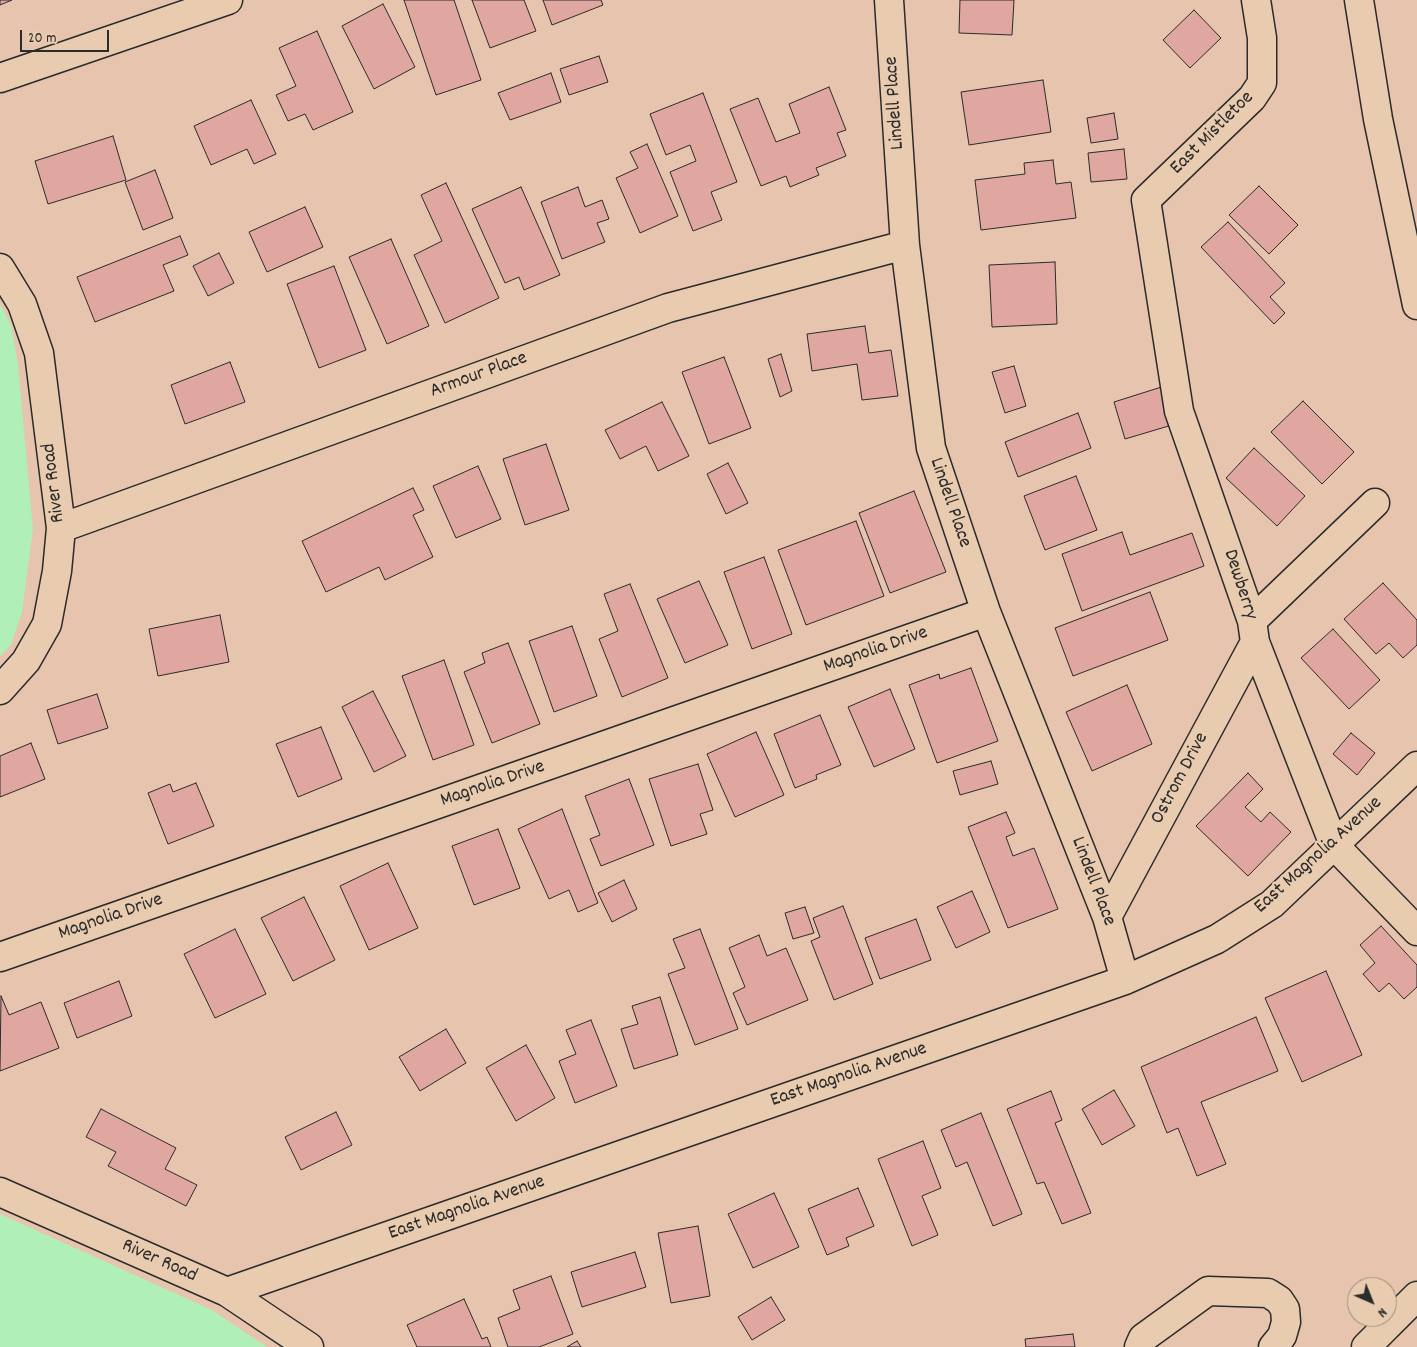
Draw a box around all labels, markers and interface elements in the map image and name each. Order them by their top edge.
scale bar [22,20,111,52]
text: 20 m [28,28,56,50]
street label: Lindell Place [881,56,911,150]
street label: East Mistletoe [1166,87,1260,181]
street label: Armour Place [427,347,531,405]
street label: River Road [38,442,72,524]
street label: Lindell Place [922,455,976,551]
street label: Dewberry [1216,547,1262,623]
street label: Magnolia Drive [821,622,931,680]
street label: Ostrom Drive [1147,729,1215,829]
street label: Magnolia Drive [438,756,548,814]
street label: East Magnolia Avenue [1250,792,1388,920]
street label: Lindell Place [1064,834,1120,930]
street label: Magnolia Drive [56,889,166,947]
street label: East Magnolia Avenue [768,1038,930,1114]
street label: East Magnolia Avenue [386,1171,548,1247]
street label: River Road [118,1235,200,1289]
north arrow [1347,1277,1397,1327]
text: N [1372,1302,1391,1322]

